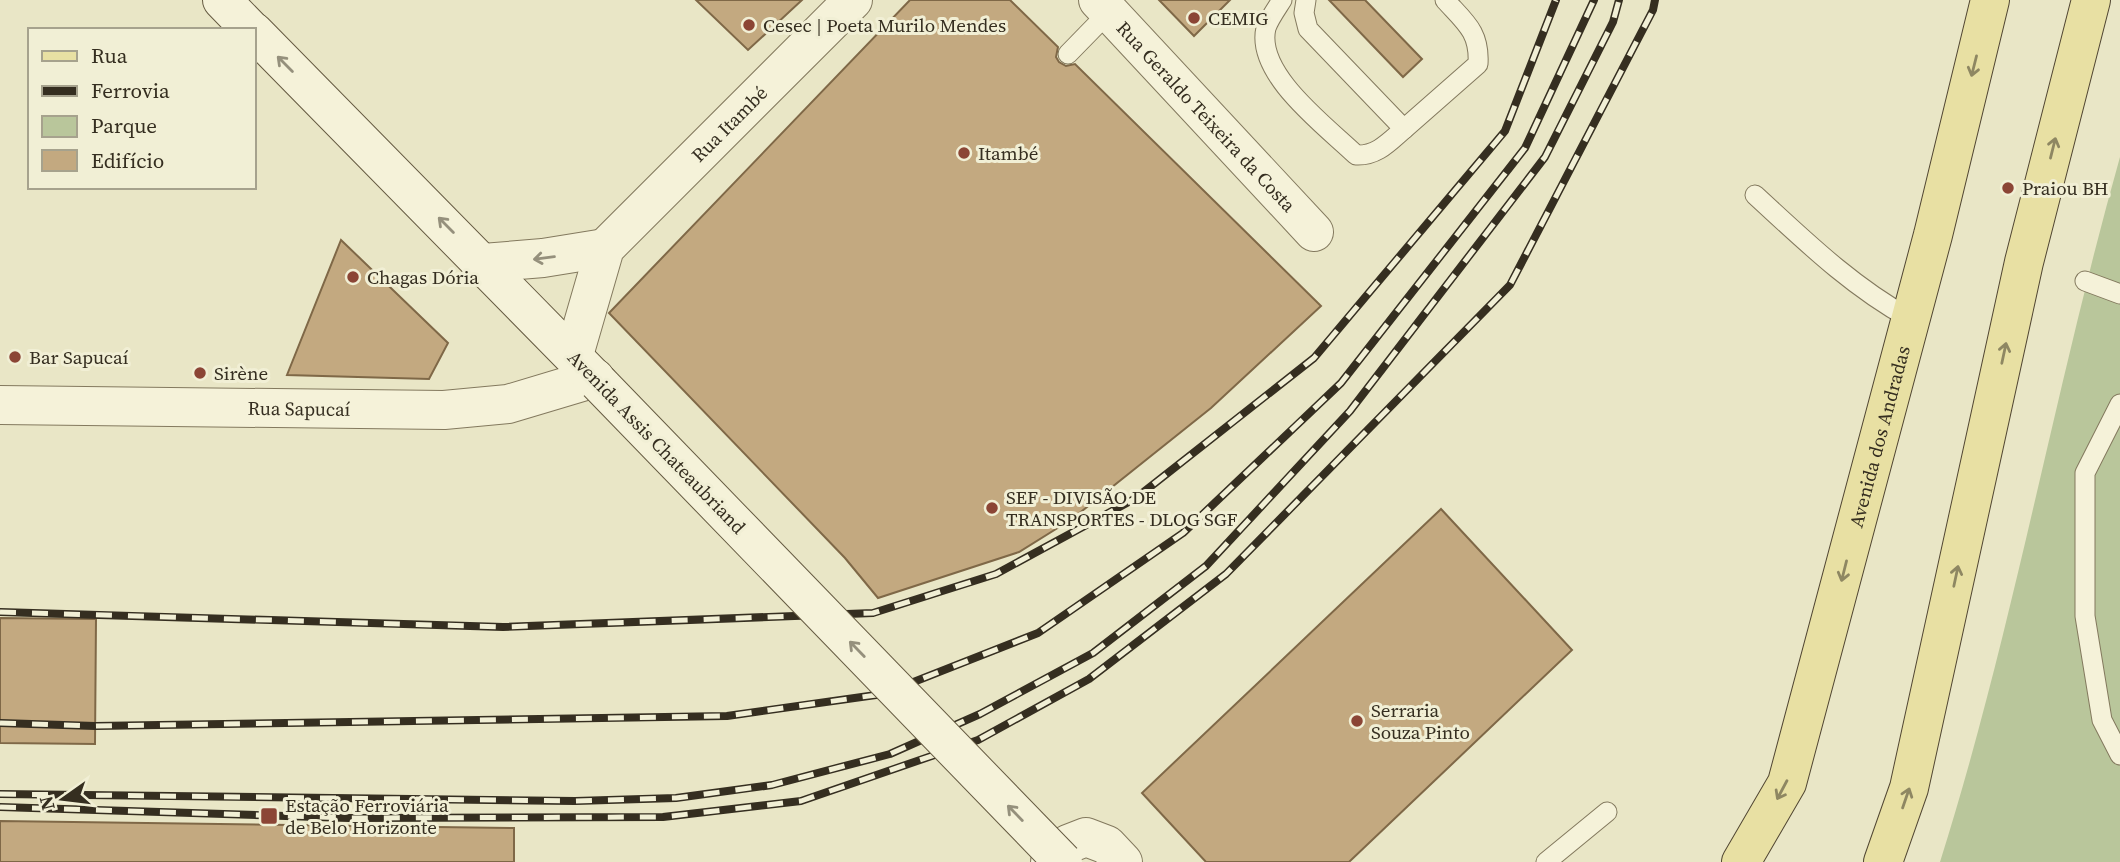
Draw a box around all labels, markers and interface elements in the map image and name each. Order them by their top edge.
place label: CEMIG [1208,5,1268,31]
marker: CEMIG [1186,10,1202,26]
place label: Cesec | Poeta Murilo Mendes [763,12,1006,38]
street label: Rua Geraldo Teixeira da Costa [1111,15,1302,218]
marker: Cesec | Poeta Murilo Mendes [741,17,757,33]
legend [28,28,256,189]
text: Rua [91,41,128,70]
one-way arrow [1967,54,1980,77]
one-way arrow [277,56,294,73]
text: Ferrovia [91,76,170,105]
street label: Rua Itambé [685,80,773,168]
text: Parque [91,111,157,140]
one-way arrow [2047,137,2060,160]
place label: Itambé [978,140,1038,166]
marker: Itambé [956,145,972,161]
text: Edifício [91,146,164,175]
place label: Praiou BH [2022,175,2108,201]
marker: Praiou BH [2000,180,2016,196]
one-way arrow [437,217,454,234]
one-way arrow [533,251,556,264]
place label: Chagas Dória [367,264,479,290]
marker: Chagas Dória [345,269,361,285]
one-way arrow [1998,342,2011,365]
street label: Avenida dos Andradas [1843,343,1916,530]
place label: Bar Sapucaí [29,344,129,370]
street label: Avenida Assis Chateaubriand [562,345,752,540]
marker: Bar Sapucaí [7,349,23,365]
place label: Sirène [214,360,268,386]
marker: Sirène [192,365,208,381]
street label: Rua Sapucaí [247,395,351,422]
place label: SEF - DIVISÃO DE TRANSPORTES - DLOG SGF [1006,484,1238,532]
marker: SEF - DIVISÃO DE TRANSPORTES - DLOG SGF [984,500,1000,516]
one-way arrow [1837,559,1850,582]
one-way arrow [1949,565,1963,588]
one-way arrow [849,641,866,658]
place label: Serraria Souza Pinto [1371,697,1470,745]
marker: Serraria Souza Pinto [1349,713,1365,729]
north arrow [28,764,98,834]
one-way arrow [1775,779,1789,800]
one-way arrow [1901,787,1913,809]
place label: Estação Ferroviária de Belo Horizonte [285,792,449,840]
text: N [32,793,61,813]
one-way arrow [1007,805,1024,822]
marker: Estação Ferroviária de Belo Horizonte [259,806,279,826]

